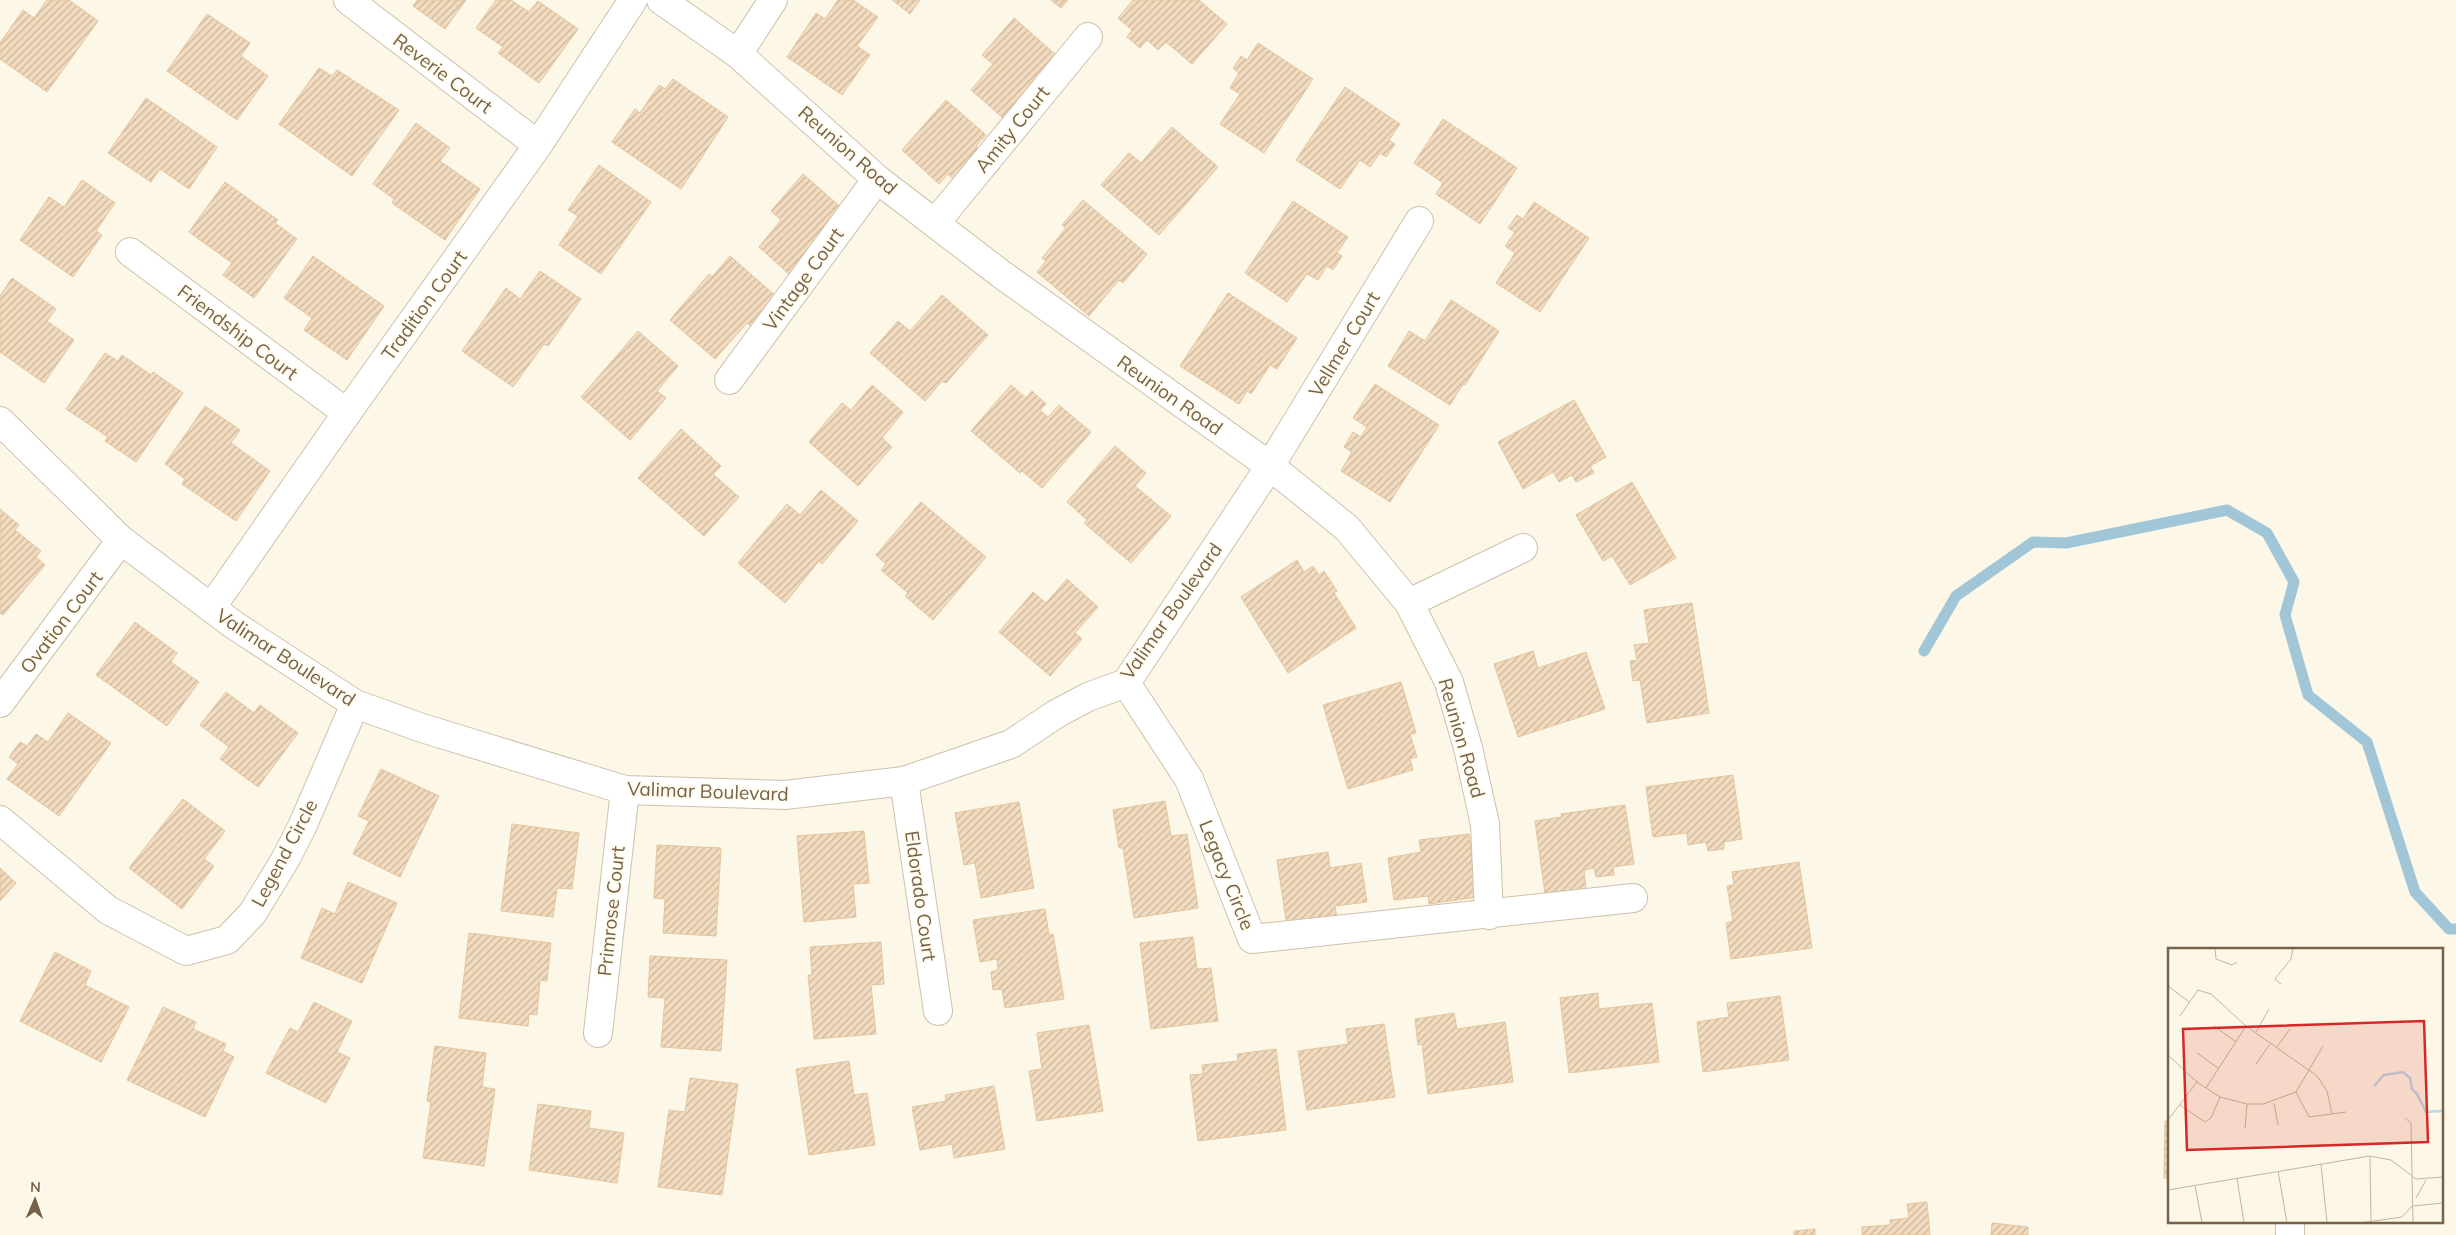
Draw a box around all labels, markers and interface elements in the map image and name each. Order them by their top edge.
street label: Reverie Court [389,28,498,118]
street label: Amity Court [970,80,1055,177]
street label: Reunion Road [794,100,902,200]
street label: Vintage Court [757,222,849,335]
street label: Tradition Court [376,245,472,365]
street label: Friendship Court [173,279,303,385]
street label: Vellmer Court [1303,287,1385,401]
street label: Reunion Road [1113,350,1227,440]
street label: Valimar Boulevard [1115,538,1227,684]
street label: Ovation Court [15,566,108,678]
street label: Valimar Boulevard [212,603,360,711]
street label: Reunion Road [1433,675,1491,801]
street label: Valimar Boulevard [627,776,789,806]
street label: Legend Circle [246,795,322,911]
street label: Legacy Circle [1194,816,1260,934]
street label: Eldorado Court [900,829,942,963]
street label: Primrose Court [592,844,630,977]
inset map [2168,948,2444,1222]
north arrow [10,1175,60,1225]
text: N [30,1178,41,1196]

